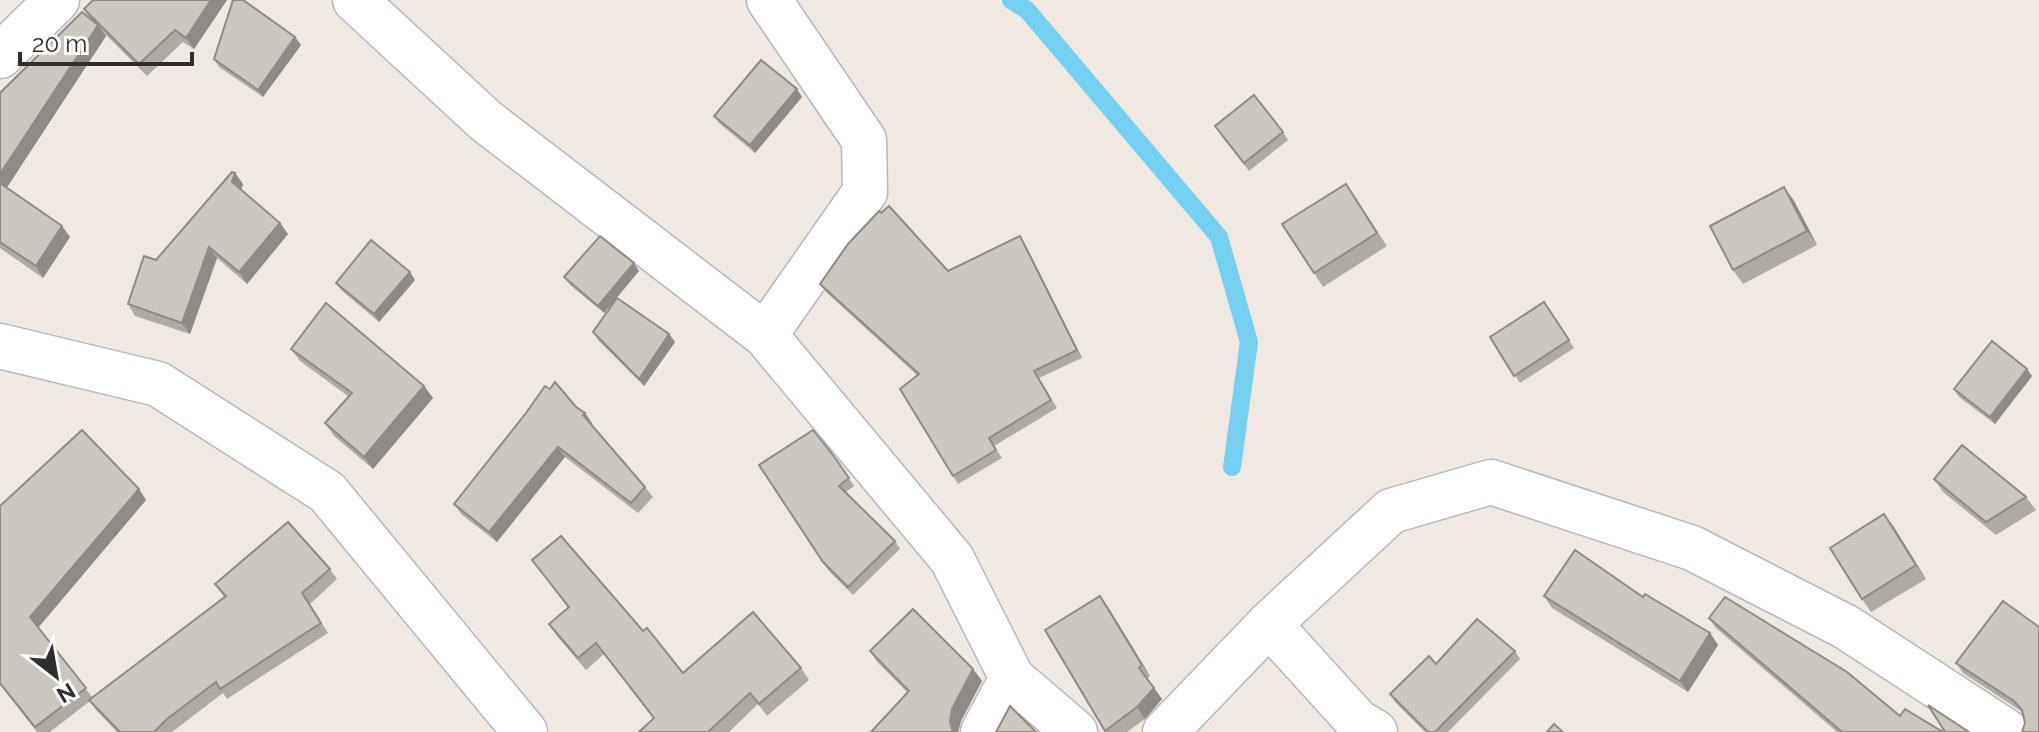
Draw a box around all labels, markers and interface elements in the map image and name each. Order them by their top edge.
scale bar [20,16,192,66]
text: 20 m [32,29,87,58]
north arrow [16,636,96,716]
text: N [52,678,80,709]

